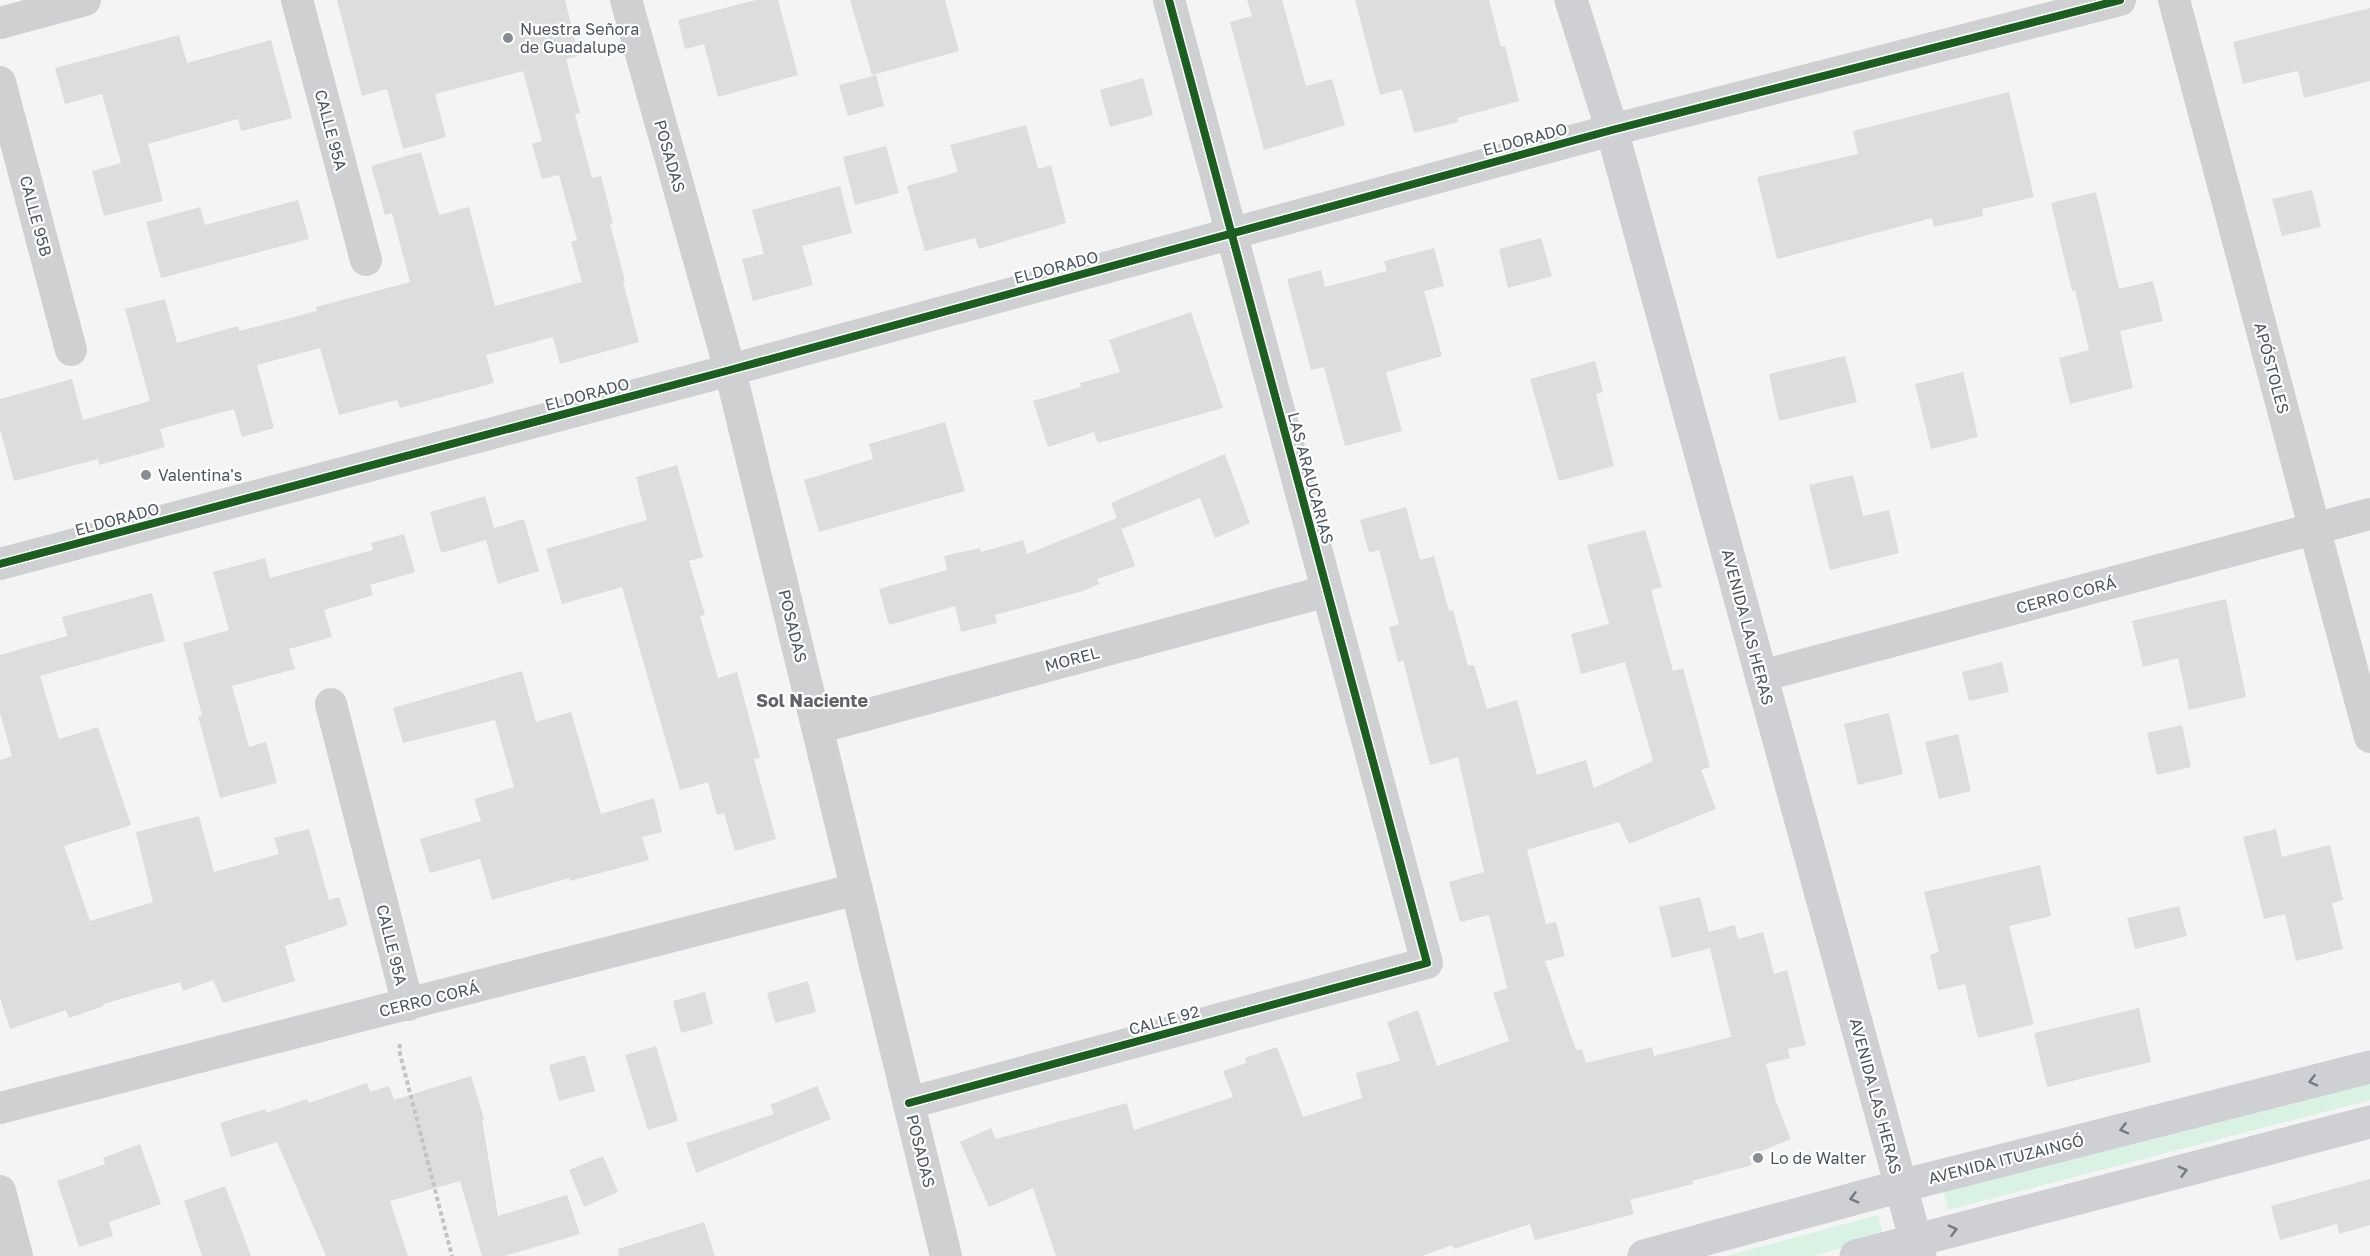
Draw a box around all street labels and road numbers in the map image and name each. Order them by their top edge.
street label: CALLE 95A [311,87,351,173]
street label: POSADAS [650,117,690,195]
street label: ELDORADO [1481,118,1569,160]
street label: CALLE 95B [16,173,56,259]
street label: ELDORADO [1012,246,1100,288]
street label: APÓSTOLES [2250,320,2294,416]
street label: ELDORADO [543,373,631,415]
street label: LAS ARAUCARIAS [1284,410,1338,546]
street label: ELDORADO [73,498,161,540]
street label: AVENIDA LAS HERAS [1718,547,1778,707]
street label: CERRO CORÁ [2014,572,2118,618]
street label: POSADAS [774,587,812,665]
street label: MOREL [1043,642,1101,676]
street label: CALLE 95A [372,902,412,988]
street label: CERRO CORÁ [377,977,481,1021]
street label: CALLE 92 [1127,1001,1201,1039]
street label: AVENIDA LAS HERAS [1846,1016,1906,1176]
street label: POSADAS [902,1112,940,1190]
street label: AVENIDA ITUZAINGÓ [1926,1130,2086,1188]

